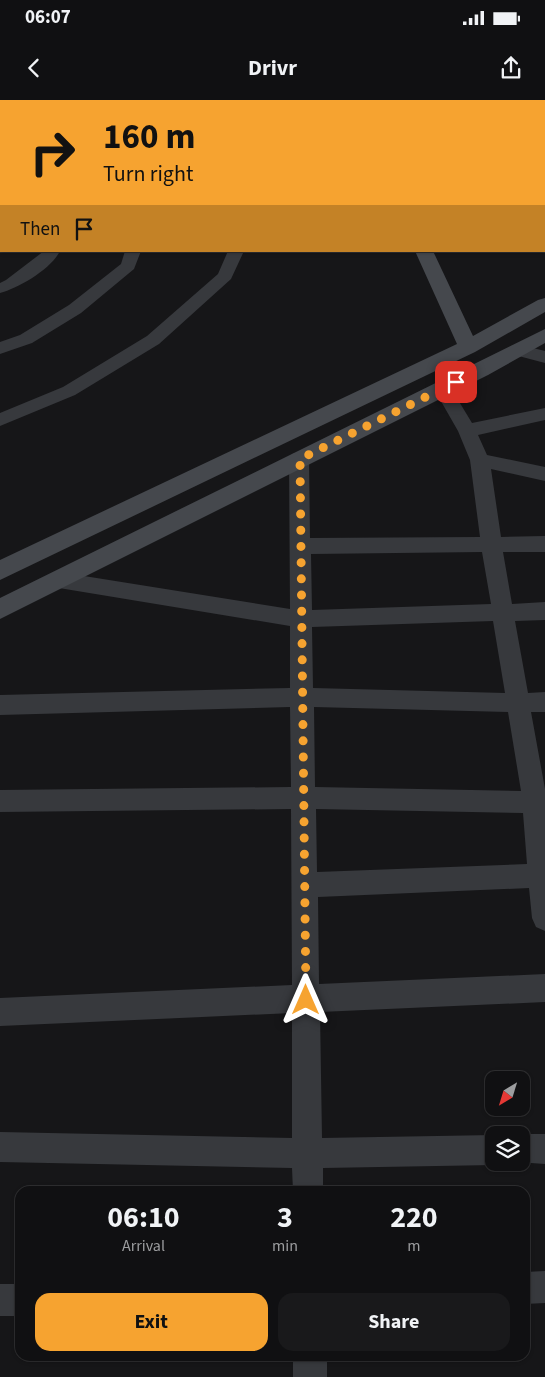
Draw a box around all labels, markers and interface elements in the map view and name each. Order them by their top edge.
text: 06:07 [25,4,71,31]
text: Drivr [248,52,297,84]
icon: back [20,54,48,82]
icon: share [497,54,525,82]
text: 160 m [103,112,195,162]
icon: right [20,120,85,185]
text: Turn right [103,158,193,190]
icon: arrive [70,215,98,243]
text: Then [20,216,60,243]
pin [435,361,477,403]
icon: arrive [442,368,470,396]
position arrow [279,973,331,1025]
north arrow [485,1071,530,1116]
map controls [485,1071,530,1171]
button: layers [485,1126,530,1171]
text: 06:10 [107,1196,180,1239]
text: 3 [277,1196,293,1239]
text: 220 [390,1196,438,1239]
text: Arrival [122,1235,165,1257]
text: min [272,1235,298,1257]
text: m [407,1235,421,1257]
button: Exit [35,1293,268,1351]
button: Share [278,1293,510,1351]

